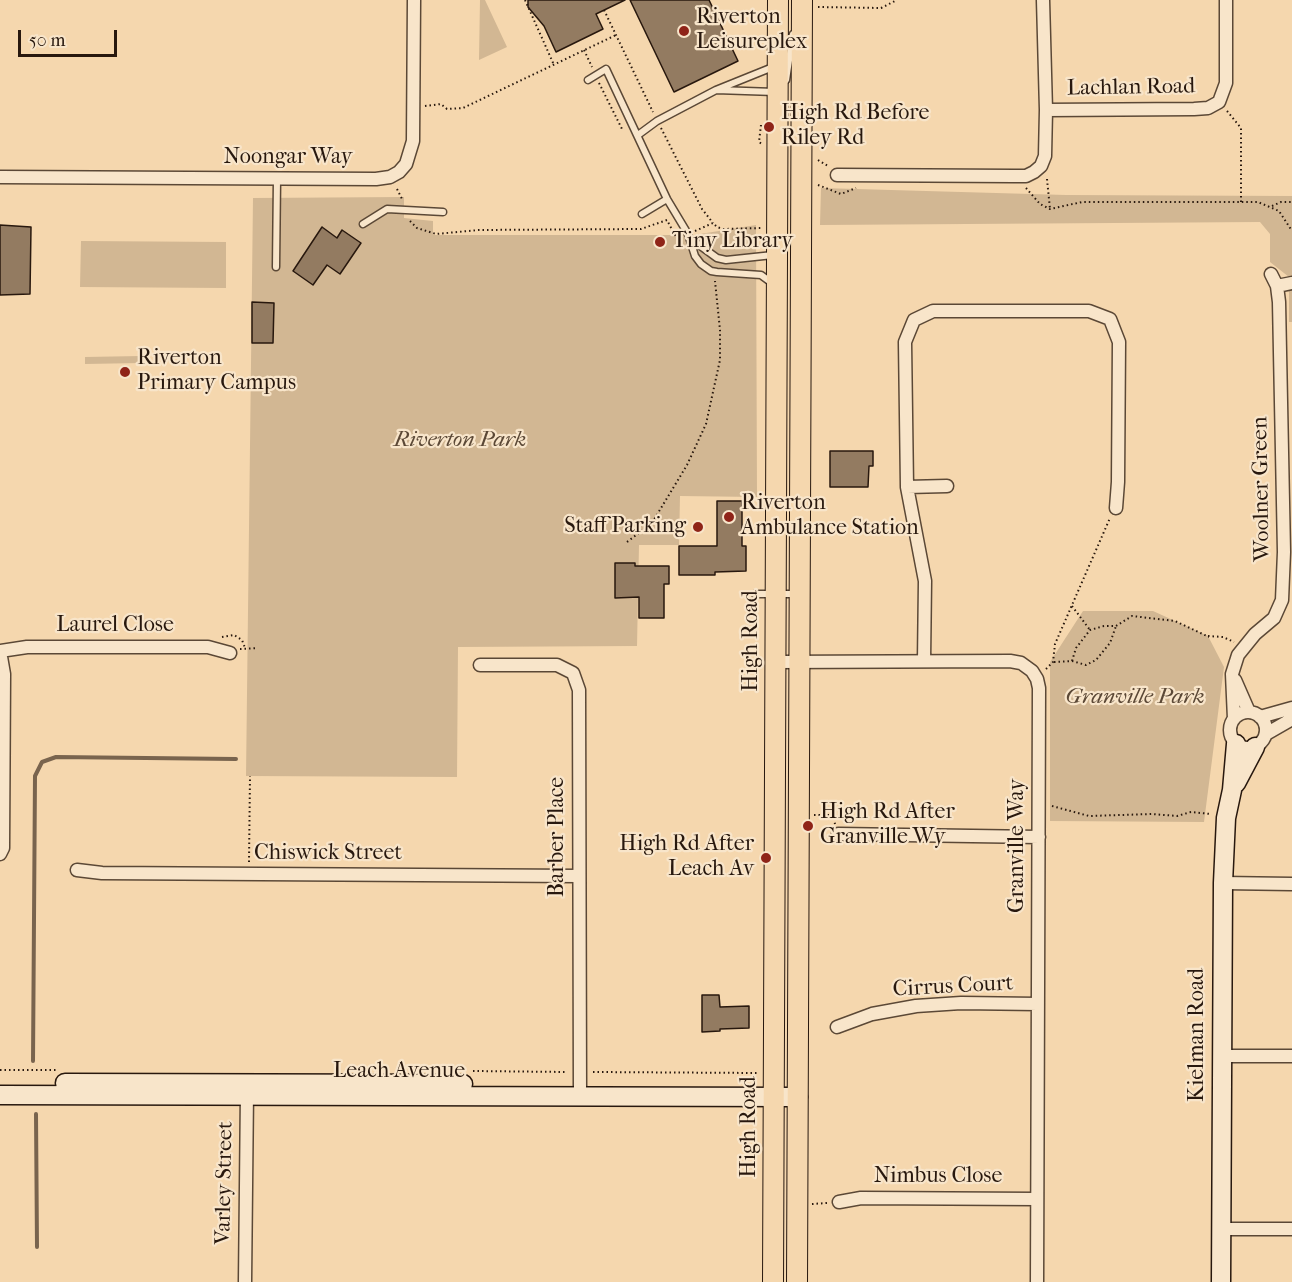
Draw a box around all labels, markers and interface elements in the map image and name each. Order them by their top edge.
place label: Riverton Leisureplex [696,5,807,56]
scale bar [21,18,120,56]
marker: Riverton Leisureplex [677,24,691,38]
text: 50 m [29,30,65,51]
street label: Lachlan Road [1067,74,1195,102]
place label: High Rd Before Riley Rd [781,101,929,152]
marker: High Rd Before Riley Rd [762,120,776,134]
street label: Noongar Way [224,145,352,171]
place label: Tiny Library [672,229,793,255]
marker: Tiny Library [653,235,667,249]
place label: Riverton Primary Campus [137,346,296,398]
marker: Riverton Primary Campus [118,365,132,379]
street label: Woolner Green [1248,416,1276,562]
park label: Riverton Park [394,428,526,454]
place label: Riverton Ambulance Station [741,491,919,542]
marker: Riverton Ambulance Station [722,510,736,524]
place label: Staff Parking [564,514,686,540]
marker: Staff Parking [691,520,705,534]
street label: High Road [739,590,765,692]
street label: Laurel Close [56,613,174,639]
park label: Granville Park [1065,685,1205,711]
street label: Barber Place [545,777,571,897]
street label: Granville Way [1005,779,1031,913]
place label: High Rd After Granville Wy [820,800,955,852]
marker: High Rd After Granville Wy [801,819,815,833]
place label: High Rd After Leach Av [619,832,754,884]
street label: Chiswick Street [254,841,402,867]
marker: High Rd After Leach Av [759,851,773,865]
street label: Kielman Road [1185,968,1211,1102]
street label: Cirrus Court [892,971,1014,1003]
street label: Leach Avenue [333,1059,465,1085]
street label: High Road [737,1076,763,1178]
street label: Varley Street [211,1121,239,1245]
street label: Nimbus Close [874,1164,1002,1190]

